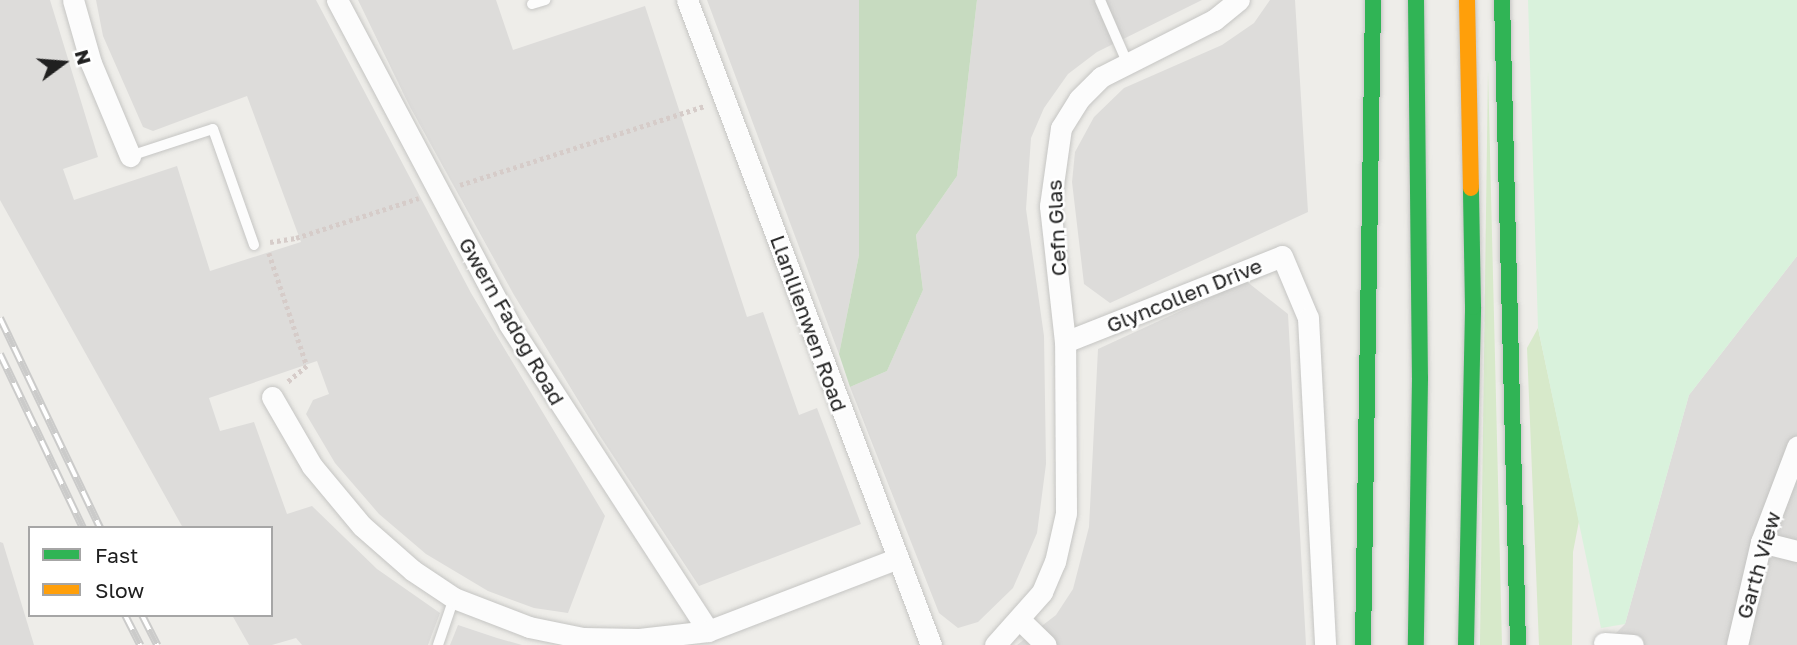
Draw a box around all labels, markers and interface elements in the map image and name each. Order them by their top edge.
north arrow [28,28,98,98]
text: N [71,47,97,67]
street label: Cefn Glas [1041,179,1071,277]
street label: Llanllienwen Road [765,231,853,415]
street label: Gwern Fadog Road [454,233,570,409]
street label: Glyncollen Drive [1103,252,1265,338]
street label: Garth View [1731,508,1785,622]
legend [28,526,273,617]
text: Fast [95,542,138,568]
text: Slow [95,577,144,603]

